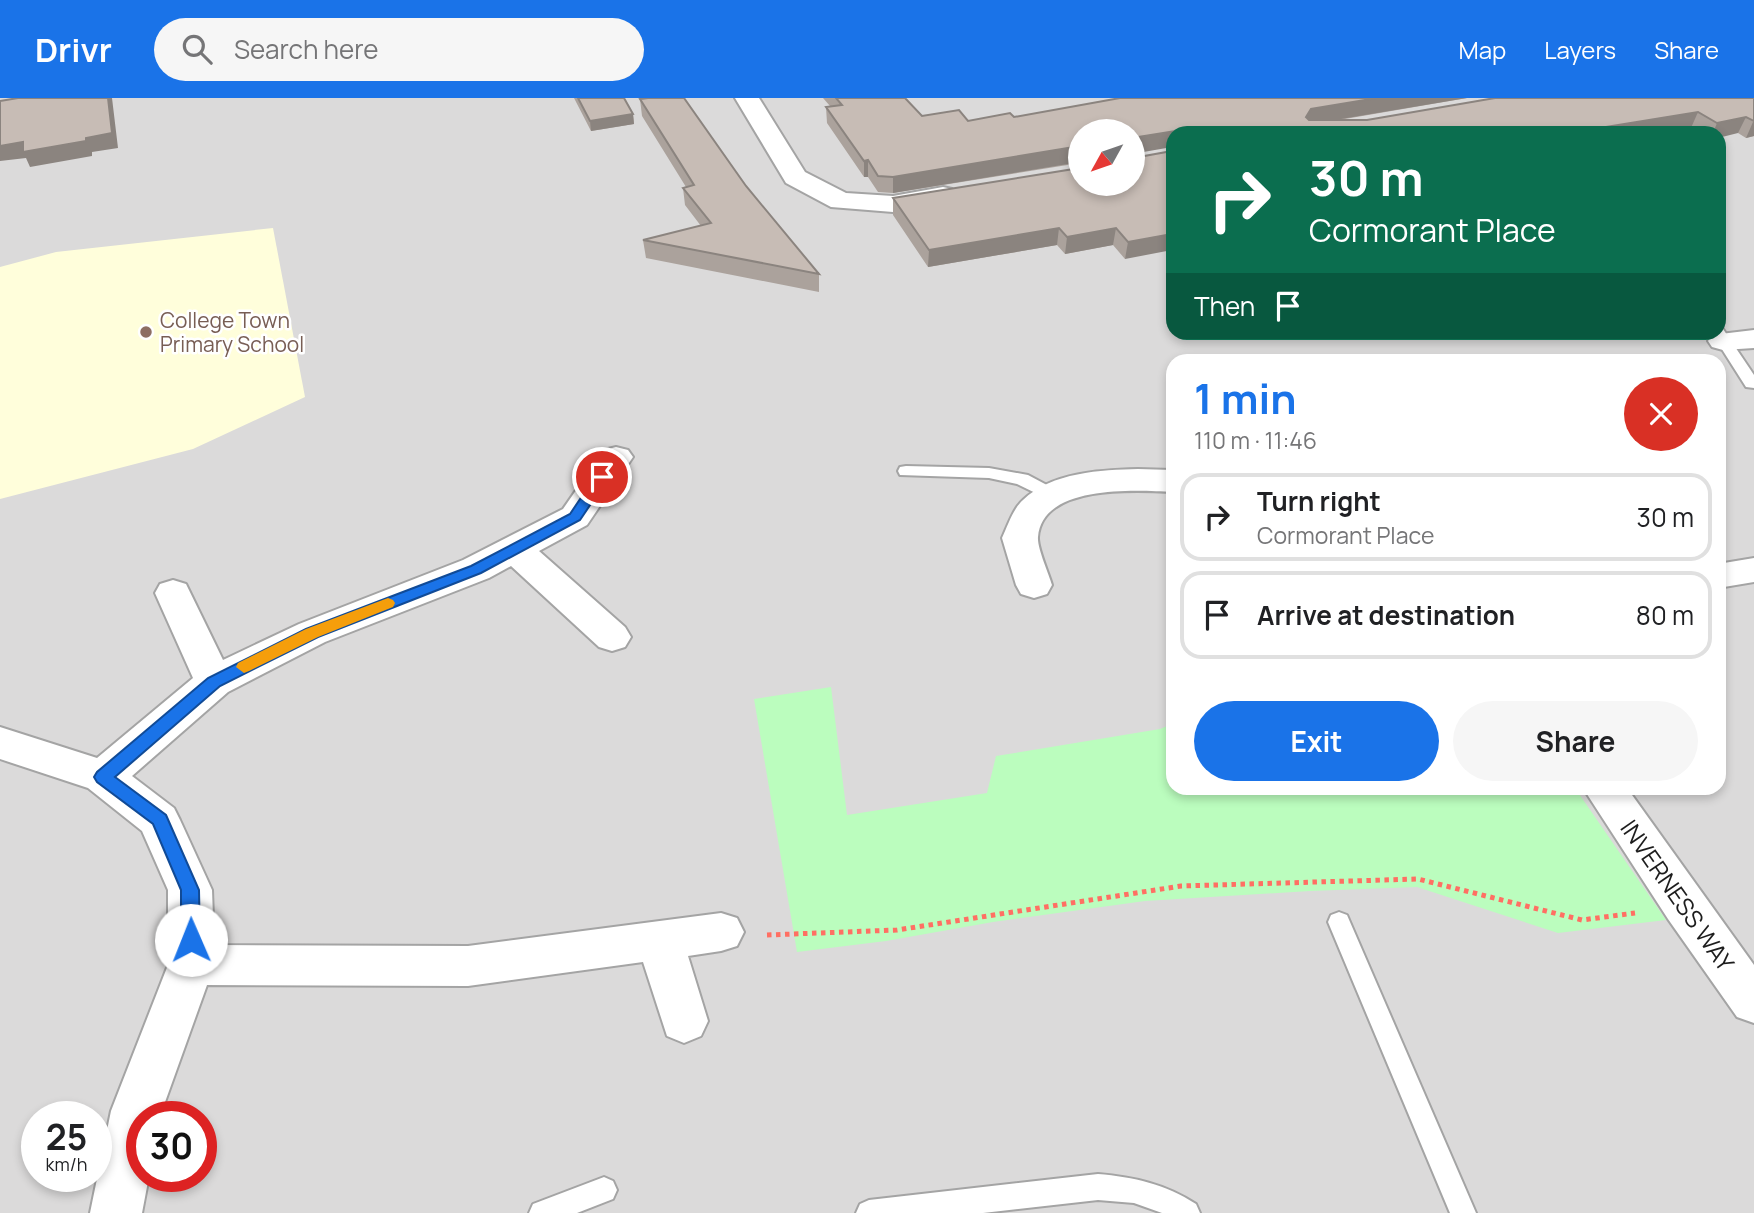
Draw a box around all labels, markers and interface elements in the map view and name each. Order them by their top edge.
search box [154,18,644,81]
text: Drivr [35,27,112,72]
icon: search [178,30,216,68]
text: Search here [234,31,378,67]
text: Map [1459,33,1506,66]
text: Layers [1544,33,1616,66]
text: Share [1654,33,1719,66]
north arrow [1068,119,1144,196]
map controls [1068,119,1145,196]
text: 30 m [1309,144,1424,211]
icon: right [1194,154,1285,245]
text: Cormorant Place [1309,208,1556,252]
icon: arrive [1269,287,1307,325]
text: Then [1194,288,1255,324]
place label: College Town Primary School [160,306,304,358]
marker: College Town Primary School [138,324,154,340]
text: 1 min [1194,369,1297,427]
button: close [1624,377,1698,451]
text: 110 m · 11:46 [1194,424,1317,456]
pin [572,447,632,507]
icon: arrive [583,458,621,496]
text: Turn right [1257,483,1381,519]
icon: right [1198,498,1236,536]
text: 30 m [1637,499,1694,535]
text: Cormorant Place [1257,519,1434,551]
icon: arrive [1198,596,1236,634]
text: Arrive at destination [1257,597,1515,633]
text: 80 m [1636,597,1694,633]
button: Exit [1194,701,1439,781]
button: Share [1453,701,1698,781]
street label: INVERNESS WAY [1614,813,1743,978]
position arrow [154,903,228,977]
speed limit sign: 30 [126,1101,217,1192]
text: 25 [46,1113,87,1161]
text: km/h [46,1152,87,1176]

